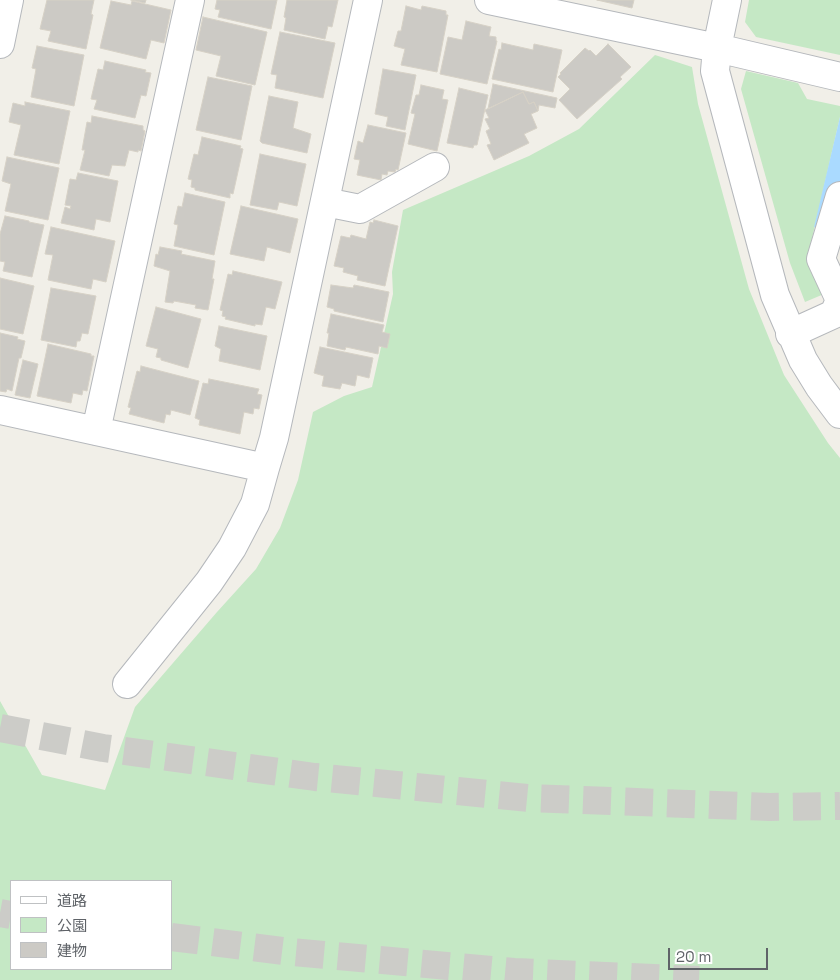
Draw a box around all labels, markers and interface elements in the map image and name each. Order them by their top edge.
legend [10,880,172,970]
text: 道路 [57,891,87,910]
text: 公園 [57,916,87,935]
scale bar [670,938,770,970]
text: 建物 [57,941,87,960]
text: 20 m [676,947,711,966]

